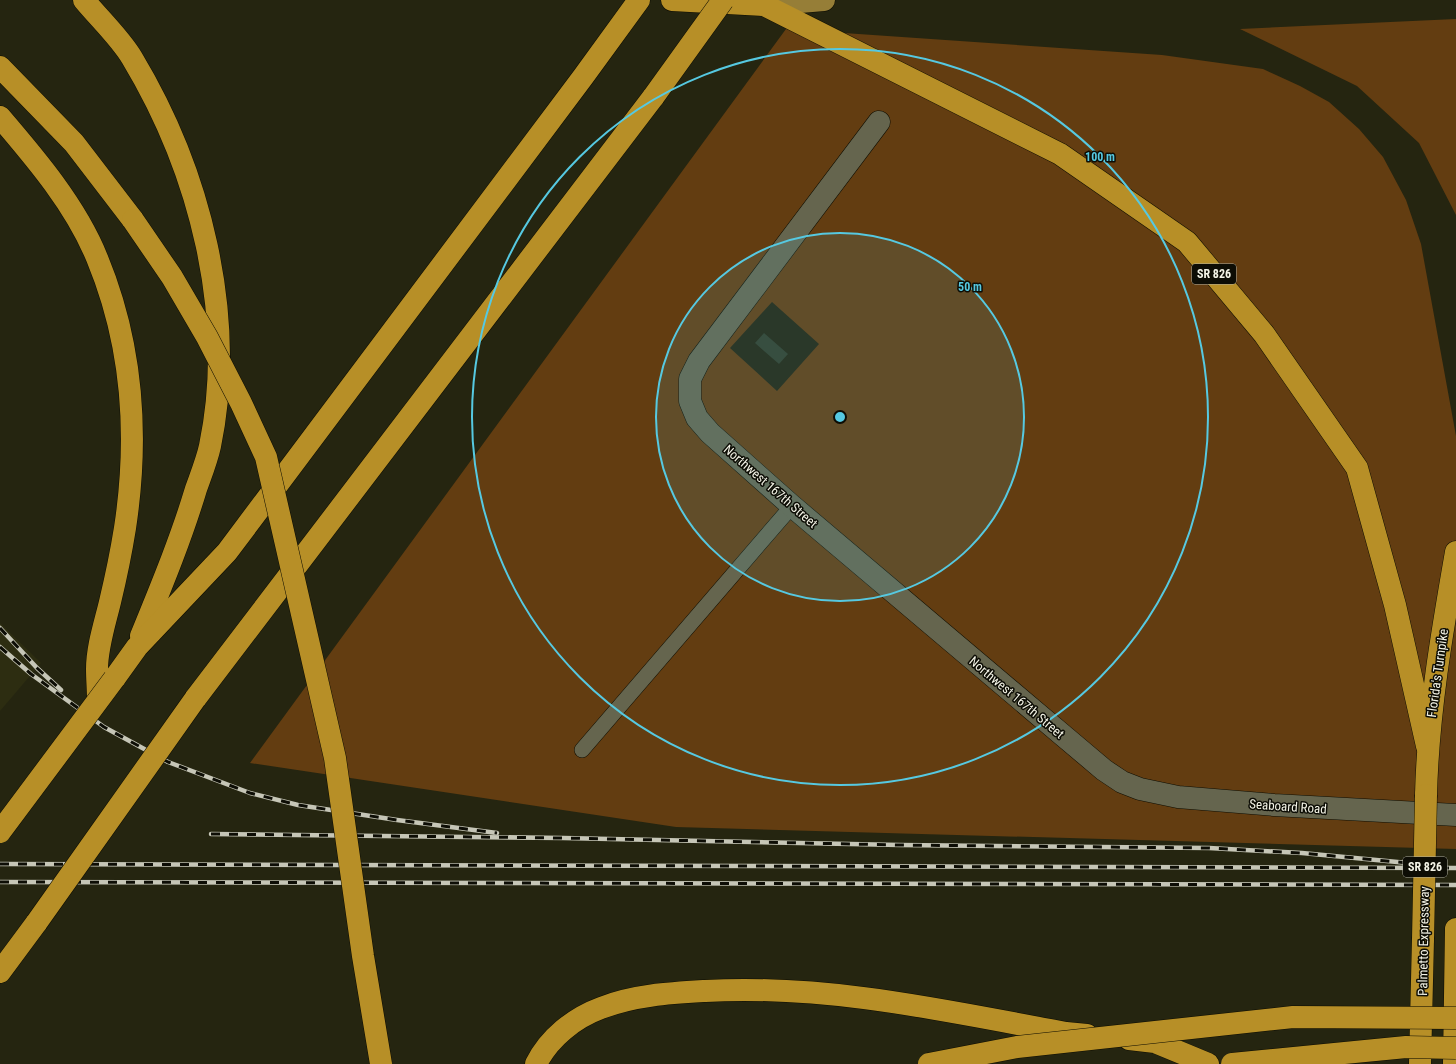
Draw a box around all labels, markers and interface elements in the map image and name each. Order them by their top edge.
text: 100 m [1085,150,1115,164]
road number: SR 826 [1192,264,1236,284]
text: 50 m [958,280,982,294]
centre of rings [833,410,847,424]
street label: Northwest 167th Street [721,442,821,531]
street label: Florida's Turnpike [1424,628,1451,718]
street label: Northwest 167th Street [966,653,1067,742]
street label: Seaboard Road [1249,796,1327,817]
road number: SR 826 [1403,857,1447,877]
street label: Palmetto Expressway [1415,885,1432,996]

